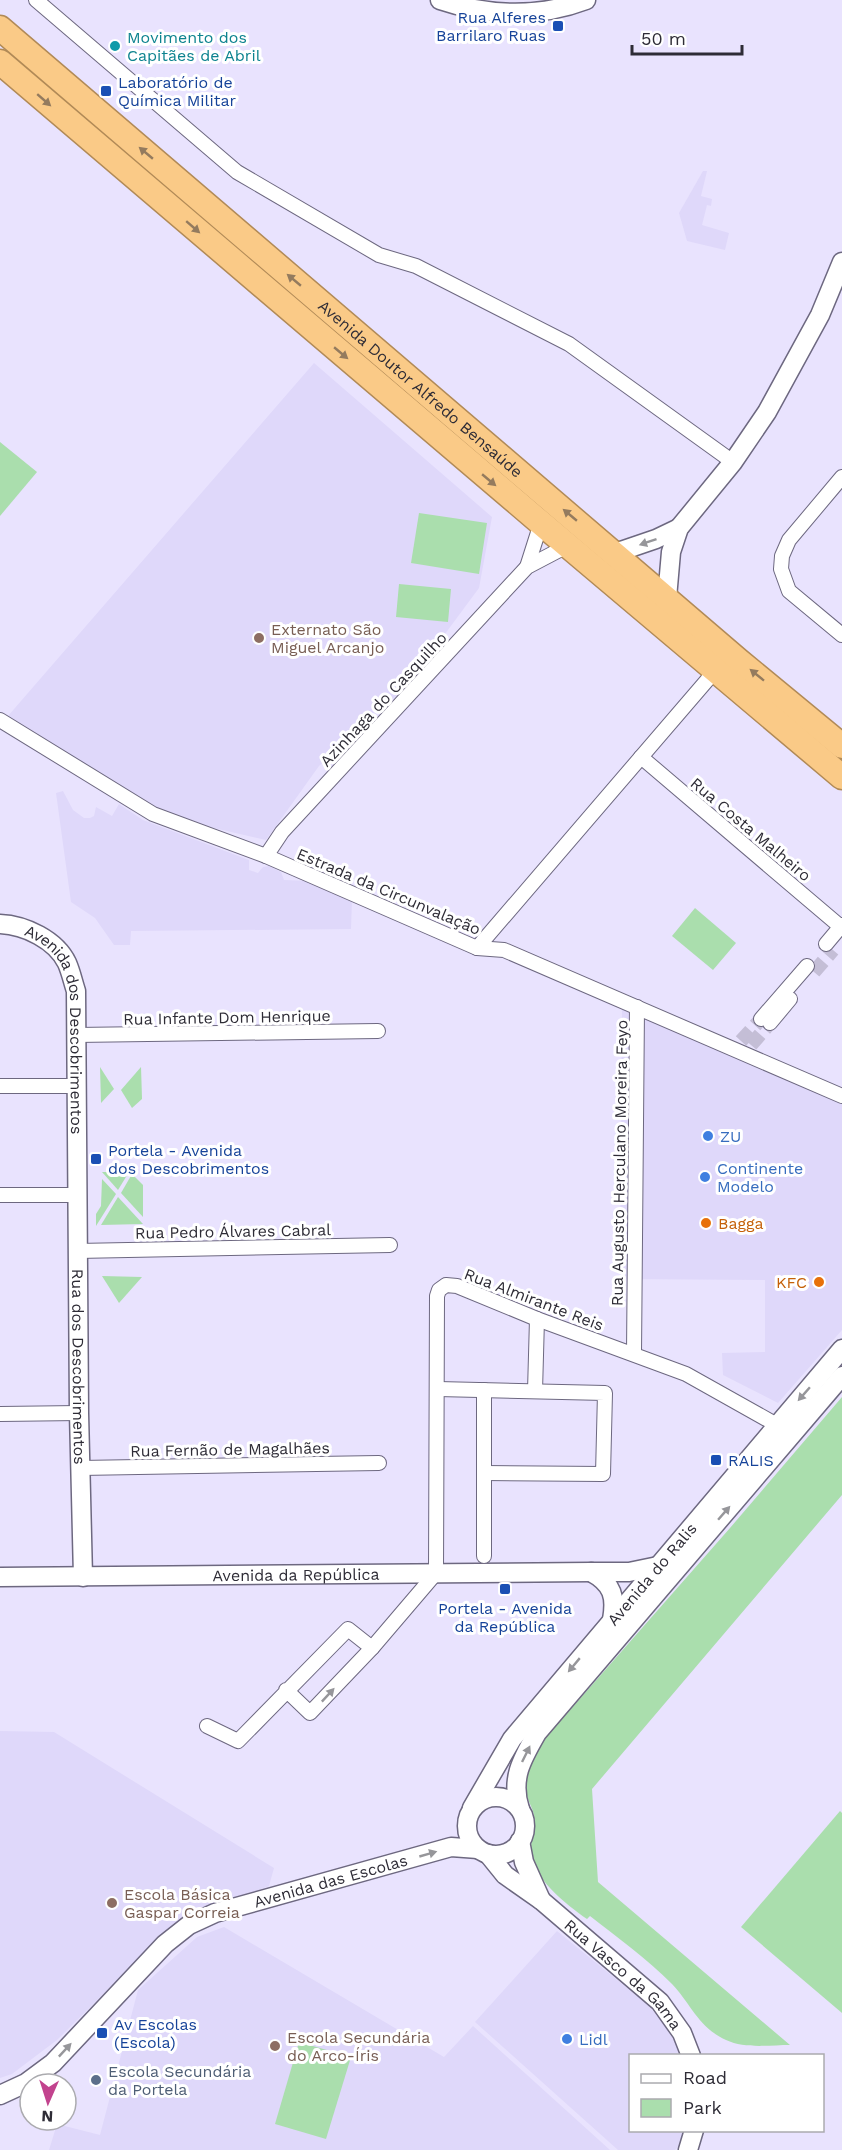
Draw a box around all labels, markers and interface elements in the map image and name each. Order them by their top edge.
place label: Rua Alferes Barrilaro Ruas [436,8,546,45]
scale bar [632,18,742,56]
marker: Rua Alferes Barrilaro Ruas [551,19,565,33]
place label: Movimento dos Capitães de Abril [127,28,261,65]
text: 50 m [641,28,686,49]
marker: Movimento dos Capitães de Abril [108,39,122,53]
place label: Laboratório de Química Militar [118,73,237,110]
marker: Laboratório de Química Militar [99,84,113,98]
one-way arrow [36,93,51,106]
one-way arrow [139,147,154,160]
one-way arrow [185,220,201,233]
one-way arrow [287,274,302,287]
street label: Avenida Doutor Alfredo Bensaúde [314,296,526,482]
one-way arrow [333,346,348,359]
one-way arrow [481,473,496,486]
one-way arrow [563,509,578,522]
one-way arrow [639,537,657,547]
place label: Externato São Miguel Arcanjo [271,620,384,657]
street label: Azinhaga do Casquilho [316,628,451,771]
marker: Externato São Miguel Arcanjo [252,631,266,645]
one-way arrow [749,669,764,681]
street label: Rua Costa Malheiro [687,774,815,885]
street label: Estrada da Circunvalação [294,844,484,939]
street label: Avenida dos Descobrimentos [22,921,86,1134]
street label: Rua Infante Dom Henrique [123,1006,331,1029]
street label: Rua Augusto Herculano Moreira Feyo [608,1020,631,1306]
place label: ZU [720,1127,741,1146]
marker: ZU [701,1129,715,1143]
place label: Portela - Avenida dos Descobrimentos [108,1141,269,1178]
marker: Portela - Avenida dos Descobrimentos [89,1152,103,1166]
place label: Continente Modelo [717,1159,803,1196]
marker: Continente Modelo [698,1170,712,1184]
place label: Bagga [718,1214,764,1233]
marker: Bagga [699,1216,713,1230]
street label: Rua Pedro Álvares Cabral [135,1220,331,1243]
street label: Rua Almirante Reis [461,1264,606,1335]
street label: Rua dos Descobrimentos [68,1269,89,1465]
place label: KFC [776,1273,807,1292]
marker: KFC [812,1275,826,1289]
one-way arrow [798,1386,811,1401]
street label: Rua Fernão de Magalhães [130,1438,330,1461]
place label: RALIS [728,1451,774,1470]
marker: RALIS [709,1453,723,1467]
one-way arrow [717,1506,731,1521]
street label: Avenida do Ralis [603,1519,701,1629]
street label: Avenida da República [212,1565,380,1585]
marker: Portela - Avenida da República [498,1582,512,1596]
place label: Portela - Avenida da República [438,1599,572,1636]
one-way arrow [568,1657,581,1672]
one-way arrow [320,1688,334,1702]
one-way arrow [522,1745,531,1762]
one-way arrow [419,1849,437,1858]
street label: Avenida das Escolas [252,1851,410,1912]
place label: Escola Básica Gaspar Correia [124,1885,240,1922]
marker: Escola Básica Gaspar Correia [105,1896,119,1910]
street label: Rua Vasco da Gama [560,1915,686,2033]
place label: Av Escolas (Escola) [114,2015,197,2052]
marker: Av Escolas (Escola) [95,2026,109,2040]
place label: Escola Secundária do Arco-Íris [287,2028,430,2065]
place label: Lidl [579,2030,608,2049]
marker: Lidl [560,2032,574,2046]
marker: Escola Secundária do Arco-Íris [268,2039,282,2053]
one-way arrow [58,2043,72,2058]
legend [629,2054,824,2132]
place label: Escola Secundária da Portela [108,2062,251,2099]
text: Road [683,2067,727,2088]
north arrow [18,2072,78,2132]
marker: Escola Secundária da Portela [89,2073,103,2087]
text: Park [683,2097,722,2118]
text: N [41,2107,54,2126]

